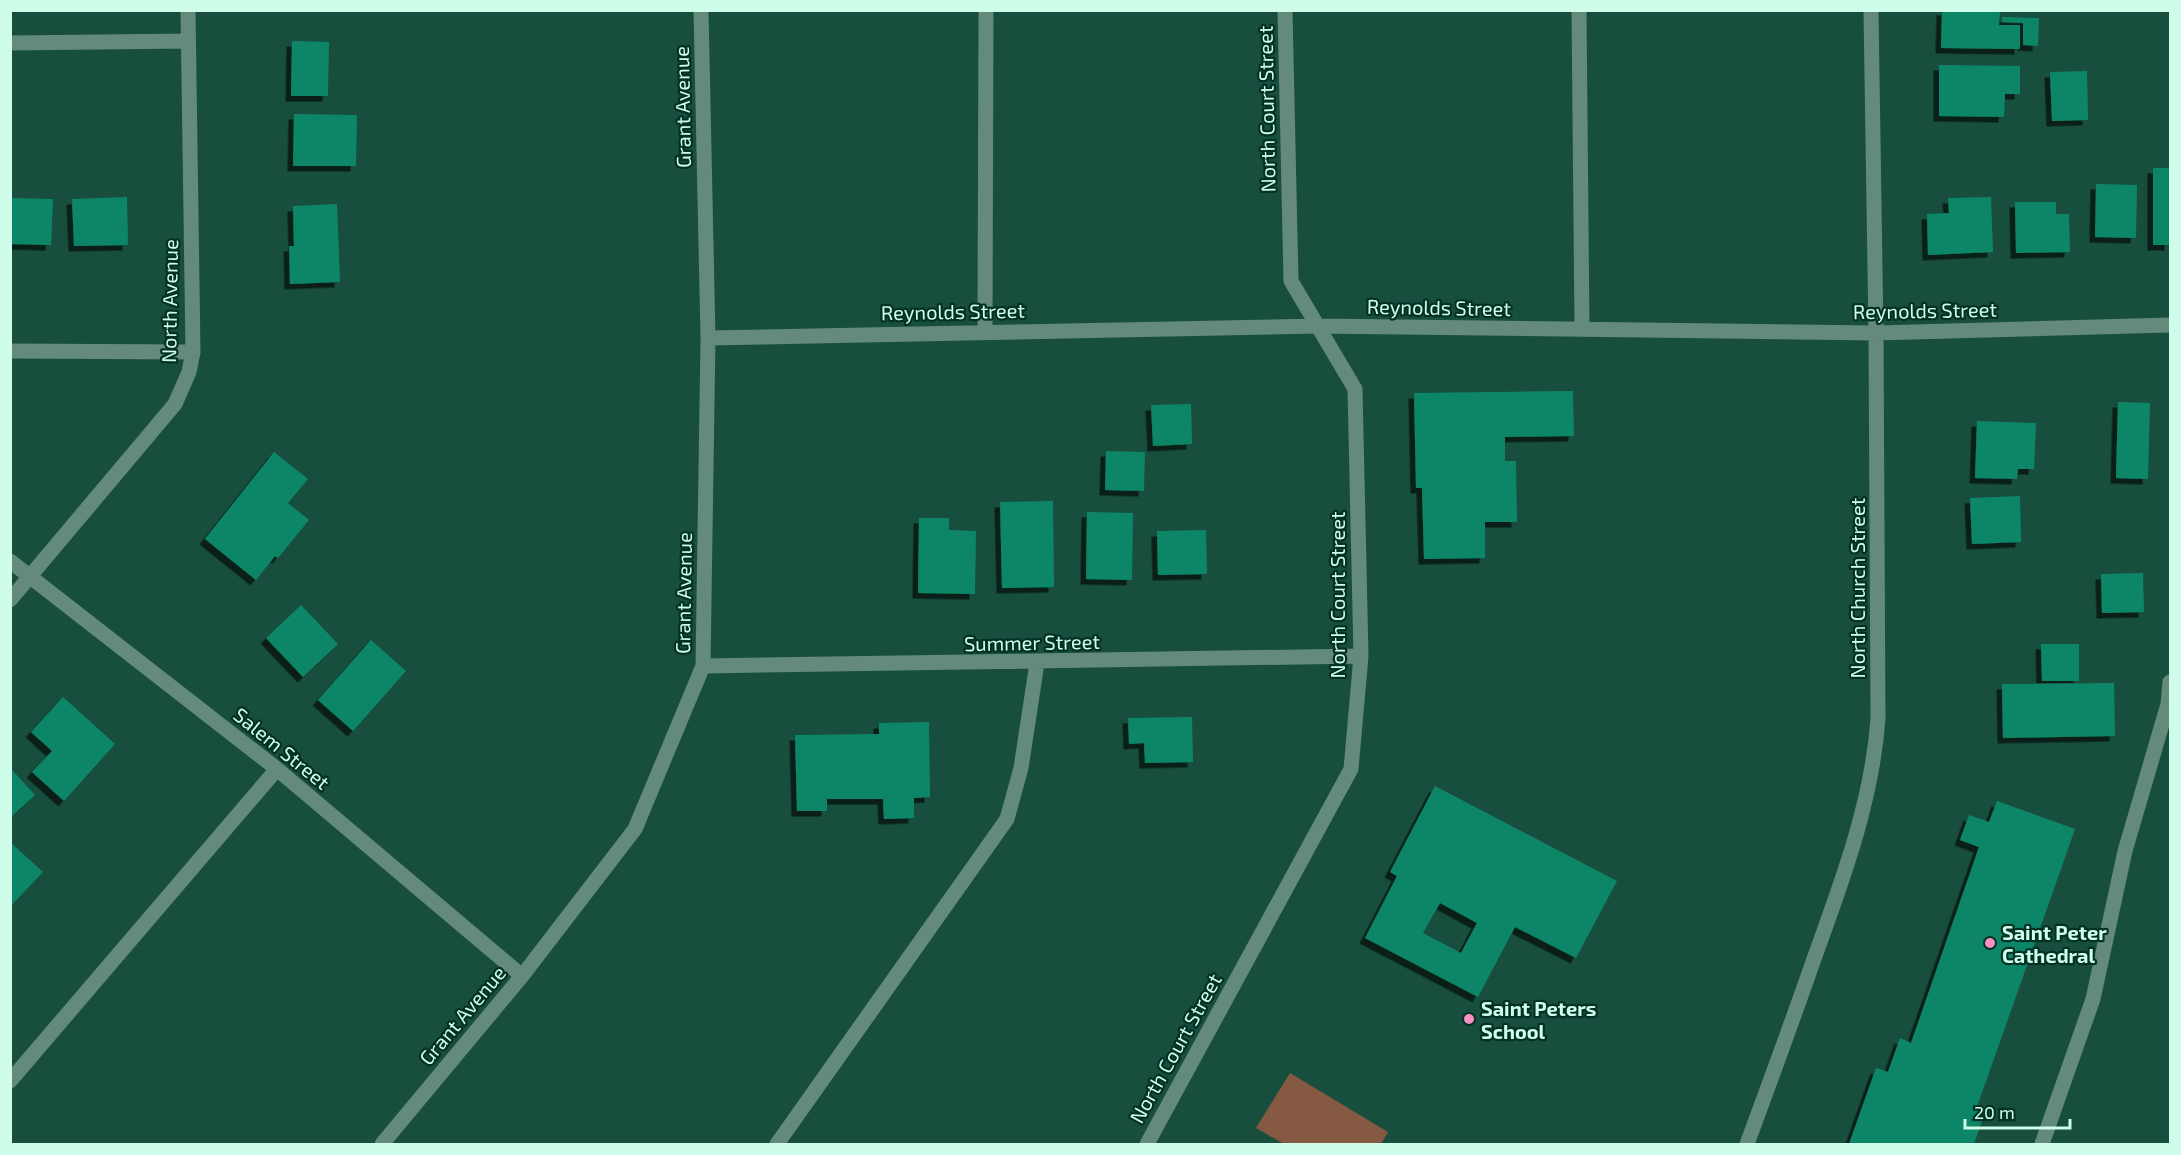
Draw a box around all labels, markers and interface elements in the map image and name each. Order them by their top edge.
street label: North Court Street [1253,25,1279,193]
street label: Grant Avenue [669,46,695,168]
street label: North Avenue [156,239,182,363]
street label: Reynolds Street [1367,294,1512,320]
street label: Reynolds Street [1853,297,1998,323]
street label: Reynolds Street [881,298,1026,324]
street label: North Church Street [1845,497,1869,678]
street label: North Court Street [1325,511,1349,679]
street label: Grant Avenue [670,532,696,654]
street label: Summer Street [964,629,1101,655]
street label: Salem Street [229,702,335,794]
place label: Saint Peter Cathedral [2002,920,2107,967]
marker: Saint Peter Cathedral [1983,936,1997,950]
street label: Grant Avenue [414,961,510,1069]
street label: North Court Street [1124,969,1226,1127]
place label: Saint Peters School [1481,996,1596,1043]
marker: Saint Peters School [1462,1012,1476,1026]
scale bar [1965,1092,2070,1130]
text: 20 m [1974,1101,2015,1123]

